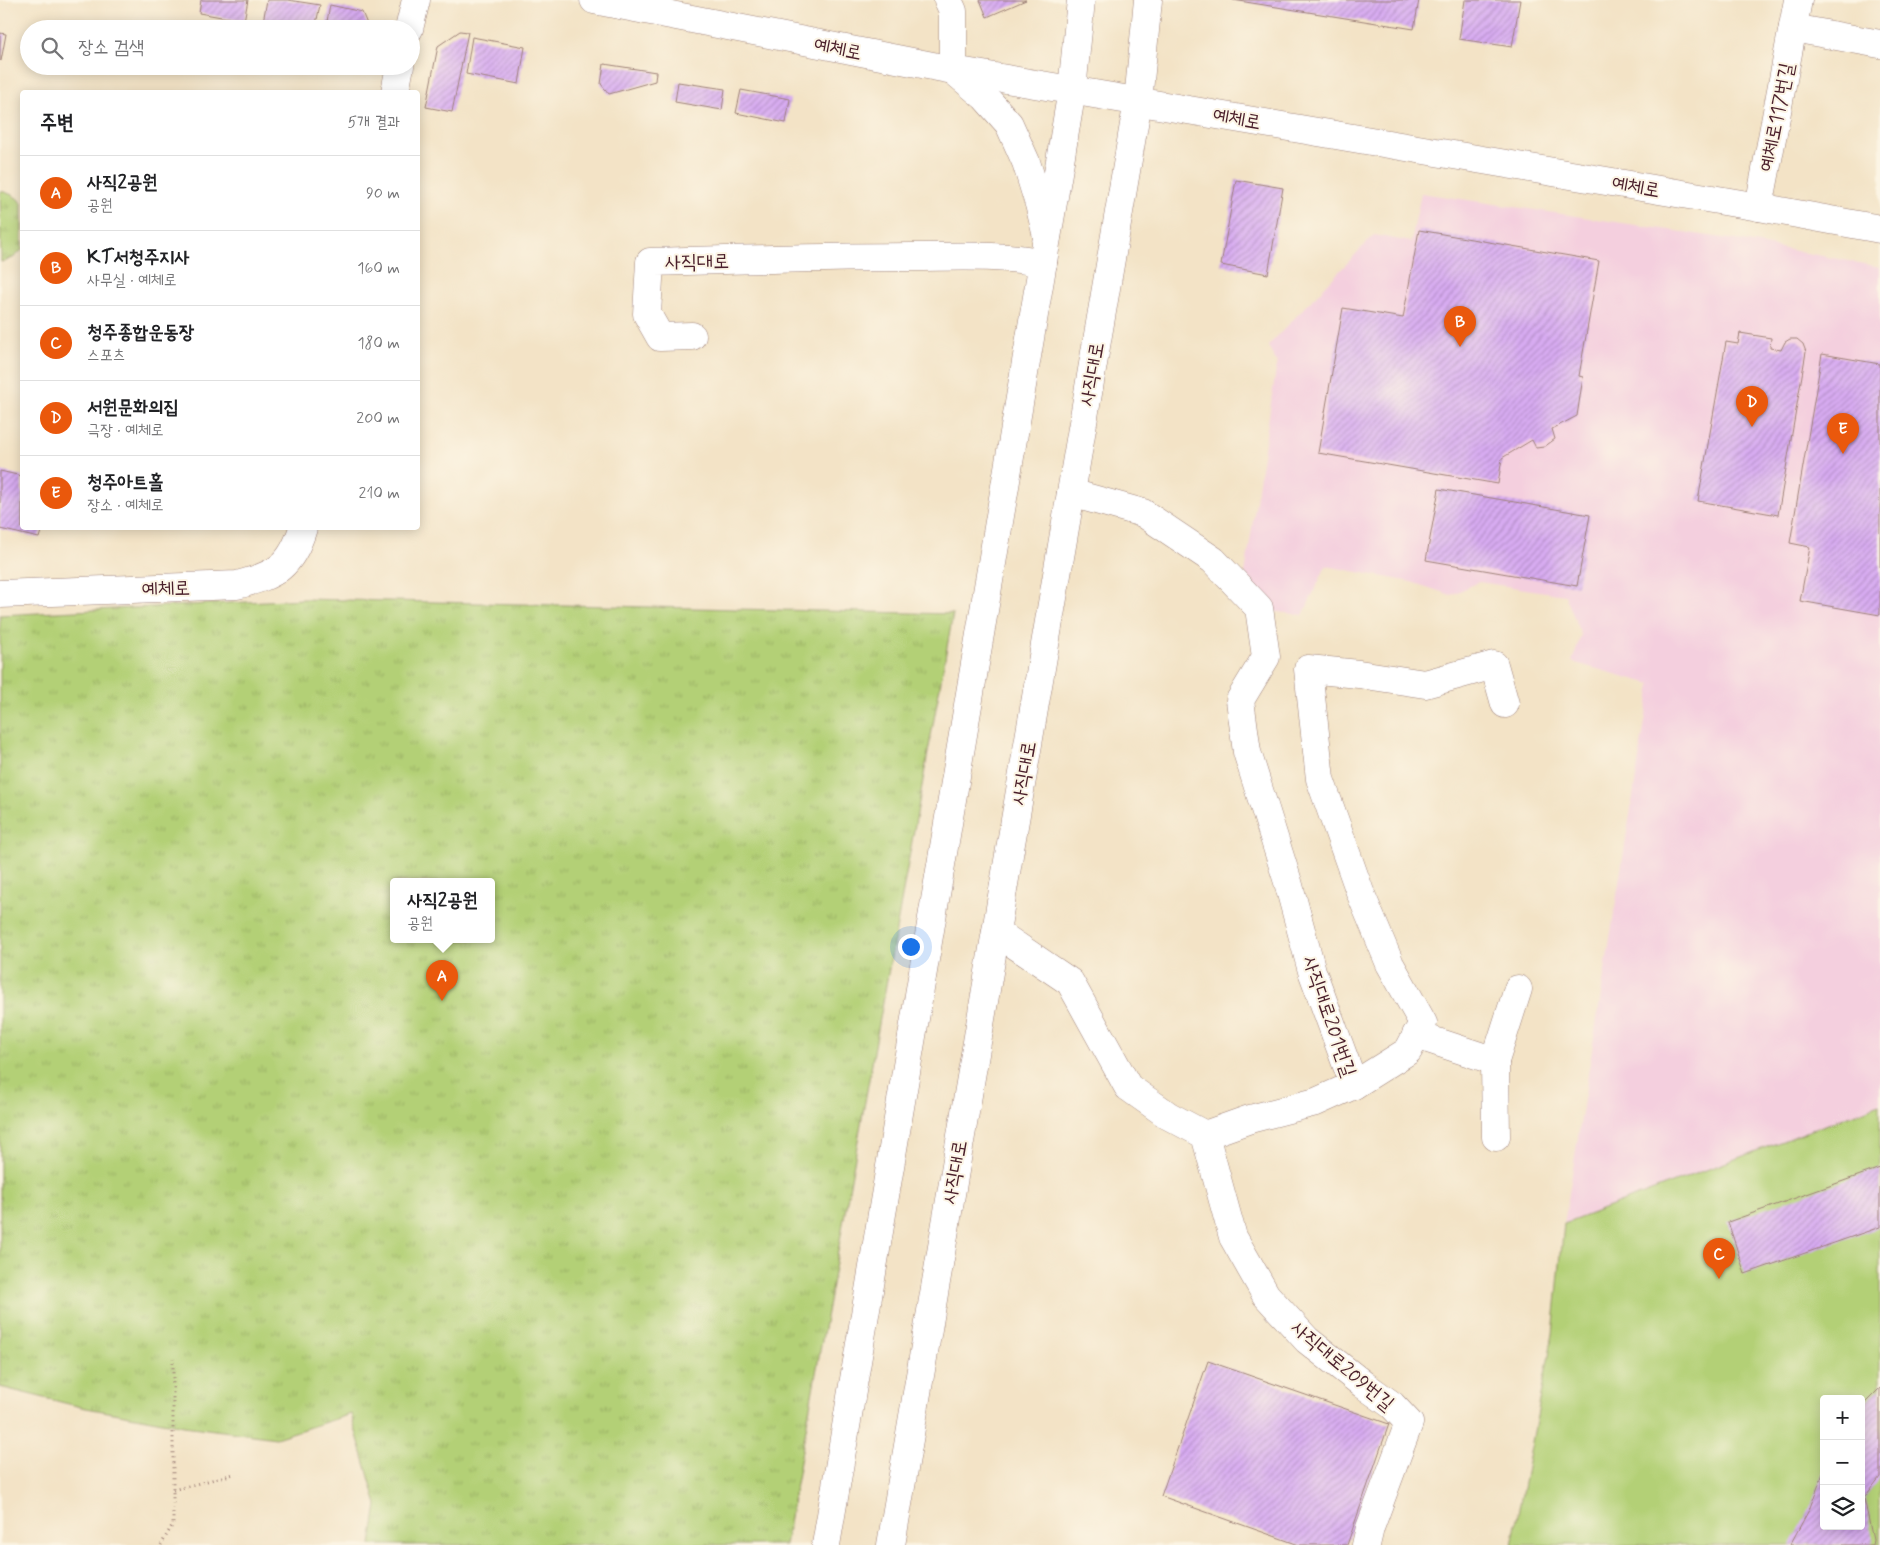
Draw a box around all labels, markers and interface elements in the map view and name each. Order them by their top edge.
search box [20,20,420,75]
street label: 예체로 [811,32,864,67]
icon: search [38,34,66,62]
text: 장소 검색 [78,35,144,60]
street label: 예체로117번길 [1754,60,1801,174]
street label: 예체로 [1211,102,1263,137]
text: 주변 [40,109,74,137]
text: 5개 결과 [347,112,400,133]
text: 사직2공원 [87,170,157,195]
street label: 예체로 [1610,170,1662,205]
text: A [51,183,61,204]
text: 90 m [366,183,400,204]
text: 공원 [87,195,113,216]
text: KT서청주지사 [87,245,190,270]
street label: 사직대로 [665,248,729,277]
text: B [51,258,61,279]
text: 160 m [357,258,400,279]
text: 사무실 · 예체로 [87,270,177,291]
pin: B [1444,306,1476,347]
text: 청주종합운동장 [87,320,194,345]
text: C [50,333,62,354]
text: 180 m [357,333,400,354]
street label: 사직대로 [1074,340,1111,408]
text: 스포츠 [87,345,126,366]
pin: D [1736,386,1768,427]
text: 서원문화의집 [87,395,179,420]
text: D [50,408,62,429]
text: 200 m [356,408,400,429]
pin: E [1827,413,1859,454]
text: 극장 · 예체로 [87,420,164,441]
text: 청주아트홀 [87,470,163,495]
text: E [51,483,61,504]
text: 210 m [359,483,400,504]
text: 장소 · 예체로 [87,495,164,516]
street label: 예체로 [141,575,191,604]
street label: 사직대로 [1006,739,1043,807]
popup [390,878,495,943]
text: 사직2공원 [407,888,478,913]
text: 공원 [407,913,433,934]
your location [898,934,924,960]
street label: 사직대로201번길 [1295,952,1362,1081]
pin: A [426,960,458,1001]
street label: 사직대로 [937,1138,974,1206]
pin: C [1703,1238,1735,1279]
street label: 사직대로209번길 [1285,1315,1400,1417]
map controls [1820,1395,1865,1530]
button: + [1820,1395,1865,1440]
button: − [1820,1440,1865,1485]
button: layers [1820,1485,1865,1530]

